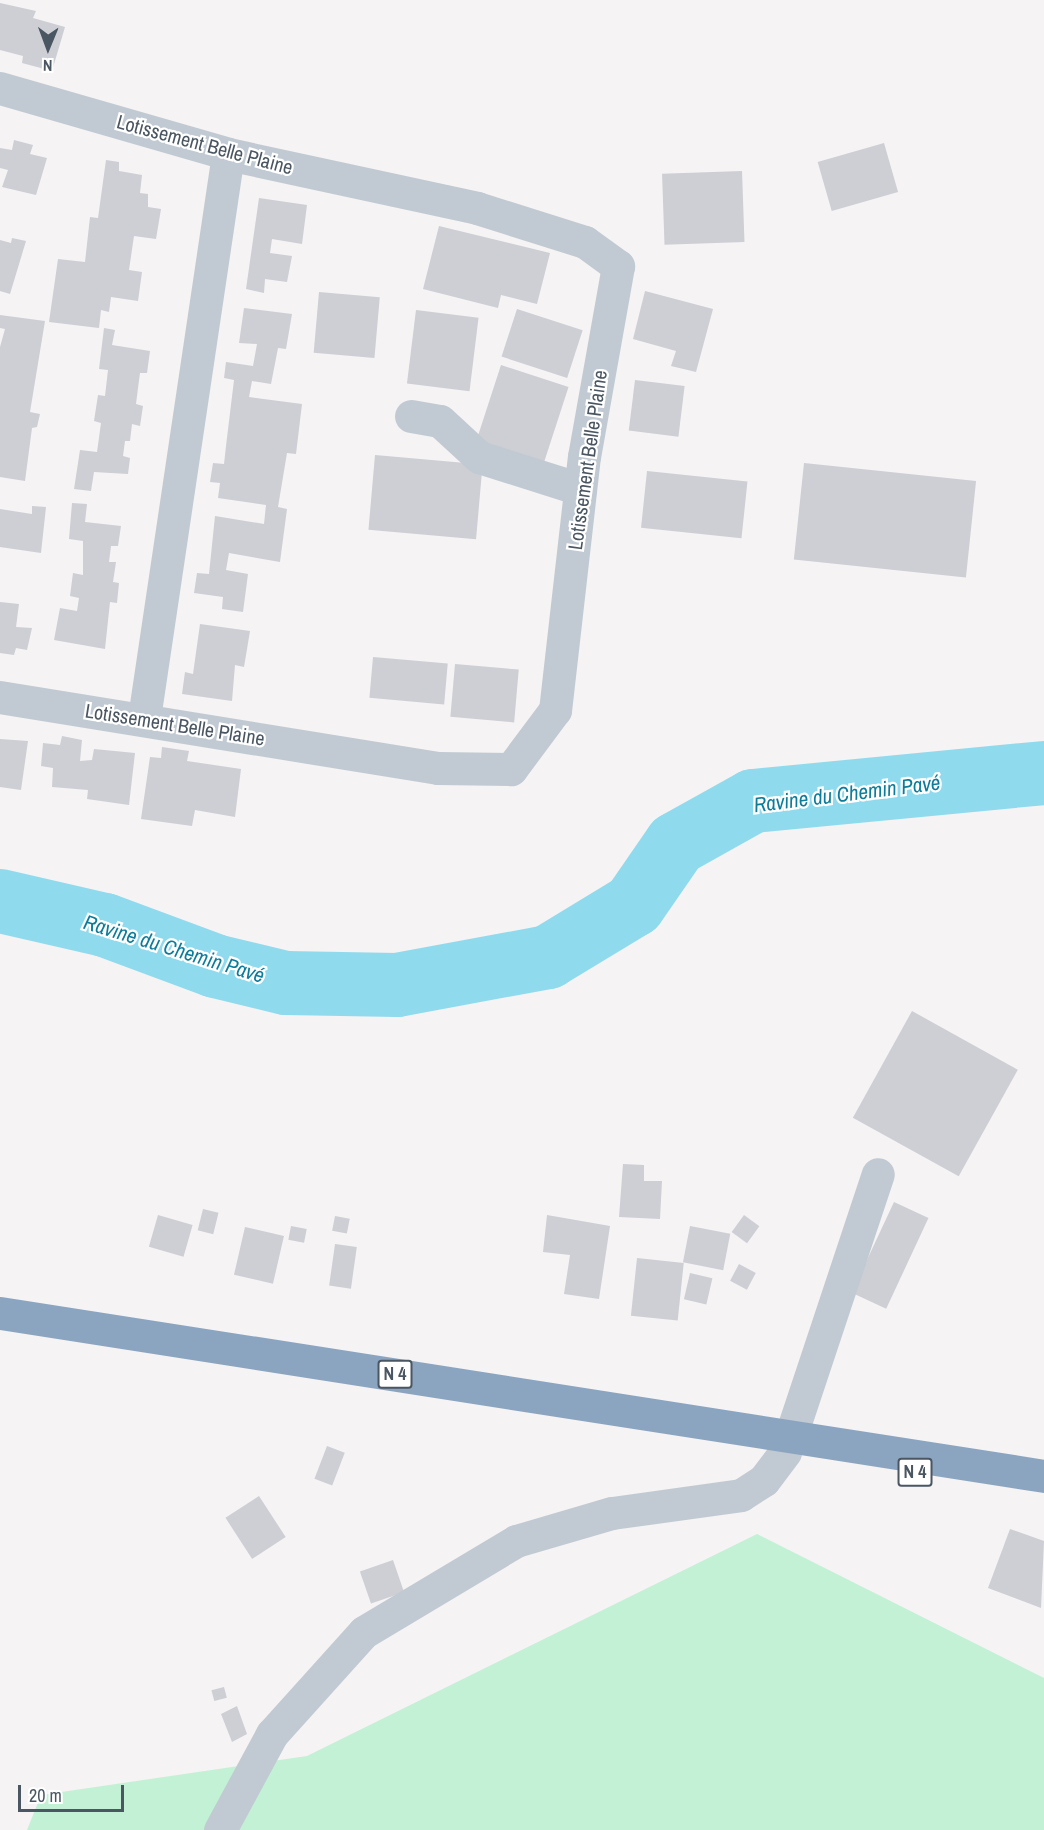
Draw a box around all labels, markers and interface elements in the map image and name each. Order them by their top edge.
north arrow [18,18,78,78]
text: N [43,55,53,77]
street label: Lotissement Belle Plaine [114,109,296,179]
street label: Lotissement Belle Plaine [562,369,612,551]
street label: Lotissement Belle Plaine [84,698,266,750]
water label: Ravine du Chemin Pavé [752,770,942,818]
water label: Ravine du Chemin Pavé [81,910,267,988]
road number: N 4 [377,1359,413,1389]
road number: N 4 [897,1457,933,1487]
scale bar [21,1773,128,1811]
text: 20 m [29,1783,62,1808]

